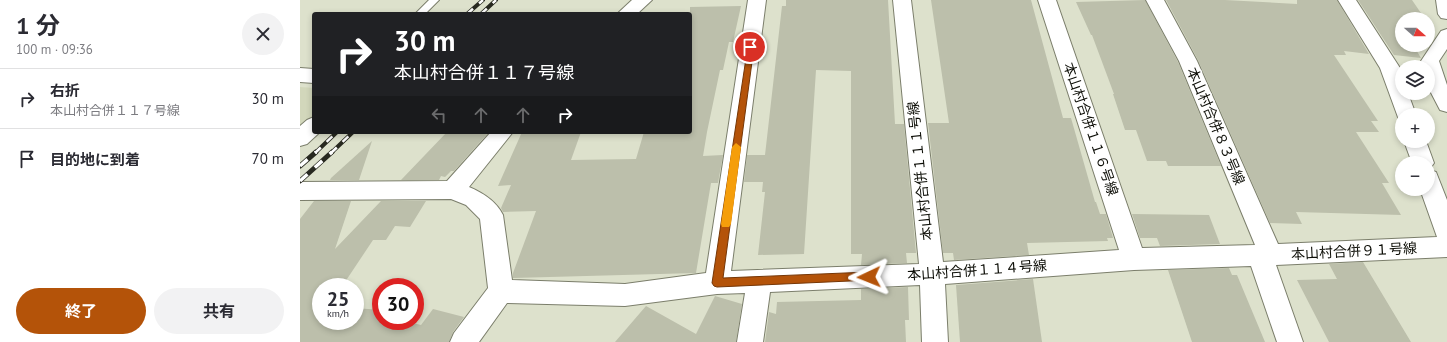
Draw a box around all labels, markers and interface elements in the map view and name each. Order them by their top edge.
text: 1 分 [16,10,60,41]
north arrow [1395,12,1435,52]
map controls [1395,12,1435,196]
button: close [242,13,284,55]
text: 30 m [394,22,455,59]
icon: right [328,28,380,80]
pin [733,30,767,64]
icon: arrive [739,36,761,58]
text: 100 m · 09:36 [16,41,93,58]
street label: 本山村合併１１６号線 [1060,60,1122,198]
button: layers [1395,60,1435,100]
text: 本山村合併１１７号線 [394,61,574,84]
street label: 本山村合併８３号線 [1183,64,1249,188]
text: 右折 [50,81,80,100]
icon: right [16,88,38,110]
text: 30 m [251,89,284,108]
street label: 本山村合併１１１号線 [904,100,936,242]
text: 本山村合併１１７号線 [50,102,180,119]
icon: left [428,104,450,126]
icon: ahead [470,104,492,126]
icon: ahead [512,104,534,126]
icon: right [554,104,576,126]
button: + [1395,108,1435,148]
icon: arrive [16,148,38,170]
text: 70 m [251,149,284,168]
text: 目的地に到着 [50,150,140,169]
button: − [1395,156,1435,196]
street label: 本山村合併９１号線 [1291,239,1417,263]
position arrow [848,256,890,298]
street label: 本山村合併１１４号線 [907,256,1047,284]
speed limit sign: 30 [372,278,424,330]
text: 25 [327,286,349,312]
button: 終了 [16,288,146,334]
button: 共有 [154,288,284,334]
text: km/h [327,307,349,320]

